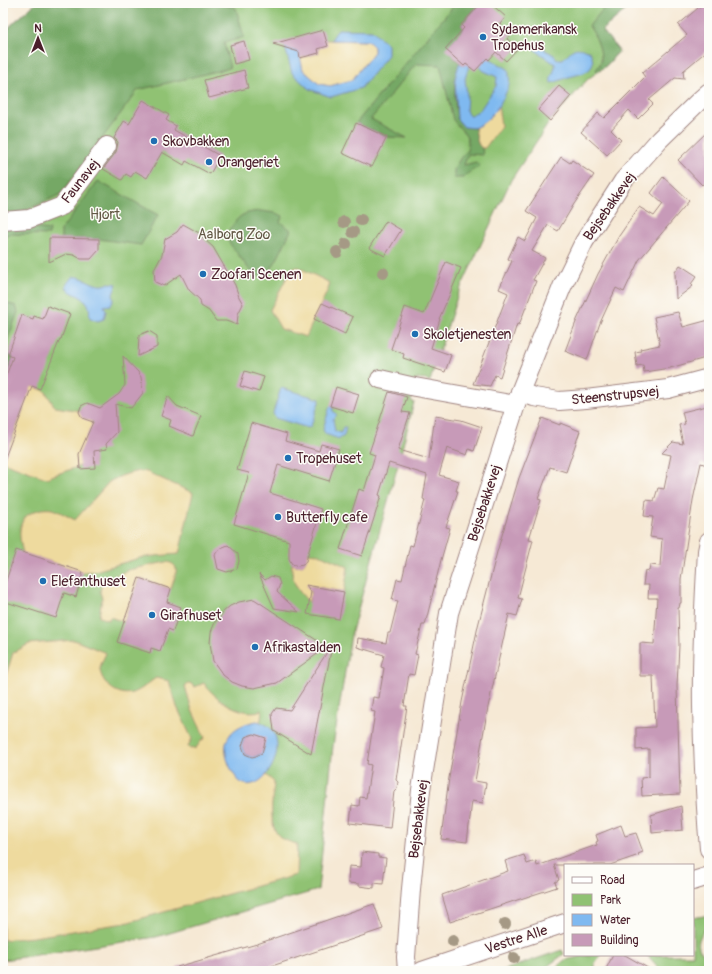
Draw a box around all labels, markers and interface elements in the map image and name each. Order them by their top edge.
north arrow [18,18,58,58]
place label: Sydamerikansk Tropehus [491,21,577,54]
text: N [34,22,42,35]
marker: Sydamerikansk Tropehus [478,32,488,42]
place label: Skovbakken [162,133,229,150]
marker: Skovbakken [149,136,159,146]
place label: Orangeriet [217,154,279,171]
street label: Faunavej [58,156,103,207]
marker: Orangeriet [204,157,214,167]
street label: Bejsebakkevej [580,169,639,244]
park label: Hjort [90,206,120,223]
park label: Aalborg Zoo [198,226,271,243]
place label: Zoofari Scenen [211,266,302,283]
marker: Zoofari Scenen [198,269,208,279]
place label: Skoletjenesten [423,326,512,343]
marker: Skoletjenesten [410,329,420,339]
street label: Steenstrupsvej [570,382,660,409]
place label: Tropehuset [296,450,362,467]
marker: Tropehuset [283,453,293,463]
street label: Bejsebakkevej [464,463,505,544]
place label: Butterfly cafe [286,509,368,526]
marker: Butterfly cafe [273,512,283,522]
place label: Elefanthuset [51,573,126,590]
marker: Elefanthuset [38,576,48,586]
place label: Girafhuset [160,607,222,624]
marker: Girafhuset [147,610,157,620]
place label: Afrikastalden [263,639,341,656]
marker: Afrikastalden [250,642,260,652]
street label: Bejsebakkevej [405,779,432,860]
legend [564,864,694,956]
text: Road [600,873,625,888]
text: Park [600,893,621,908]
text: Water [600,913,631,928]
street label: Vestre Alle [483,921,550,958]
text: Building [600,933,639,948]

